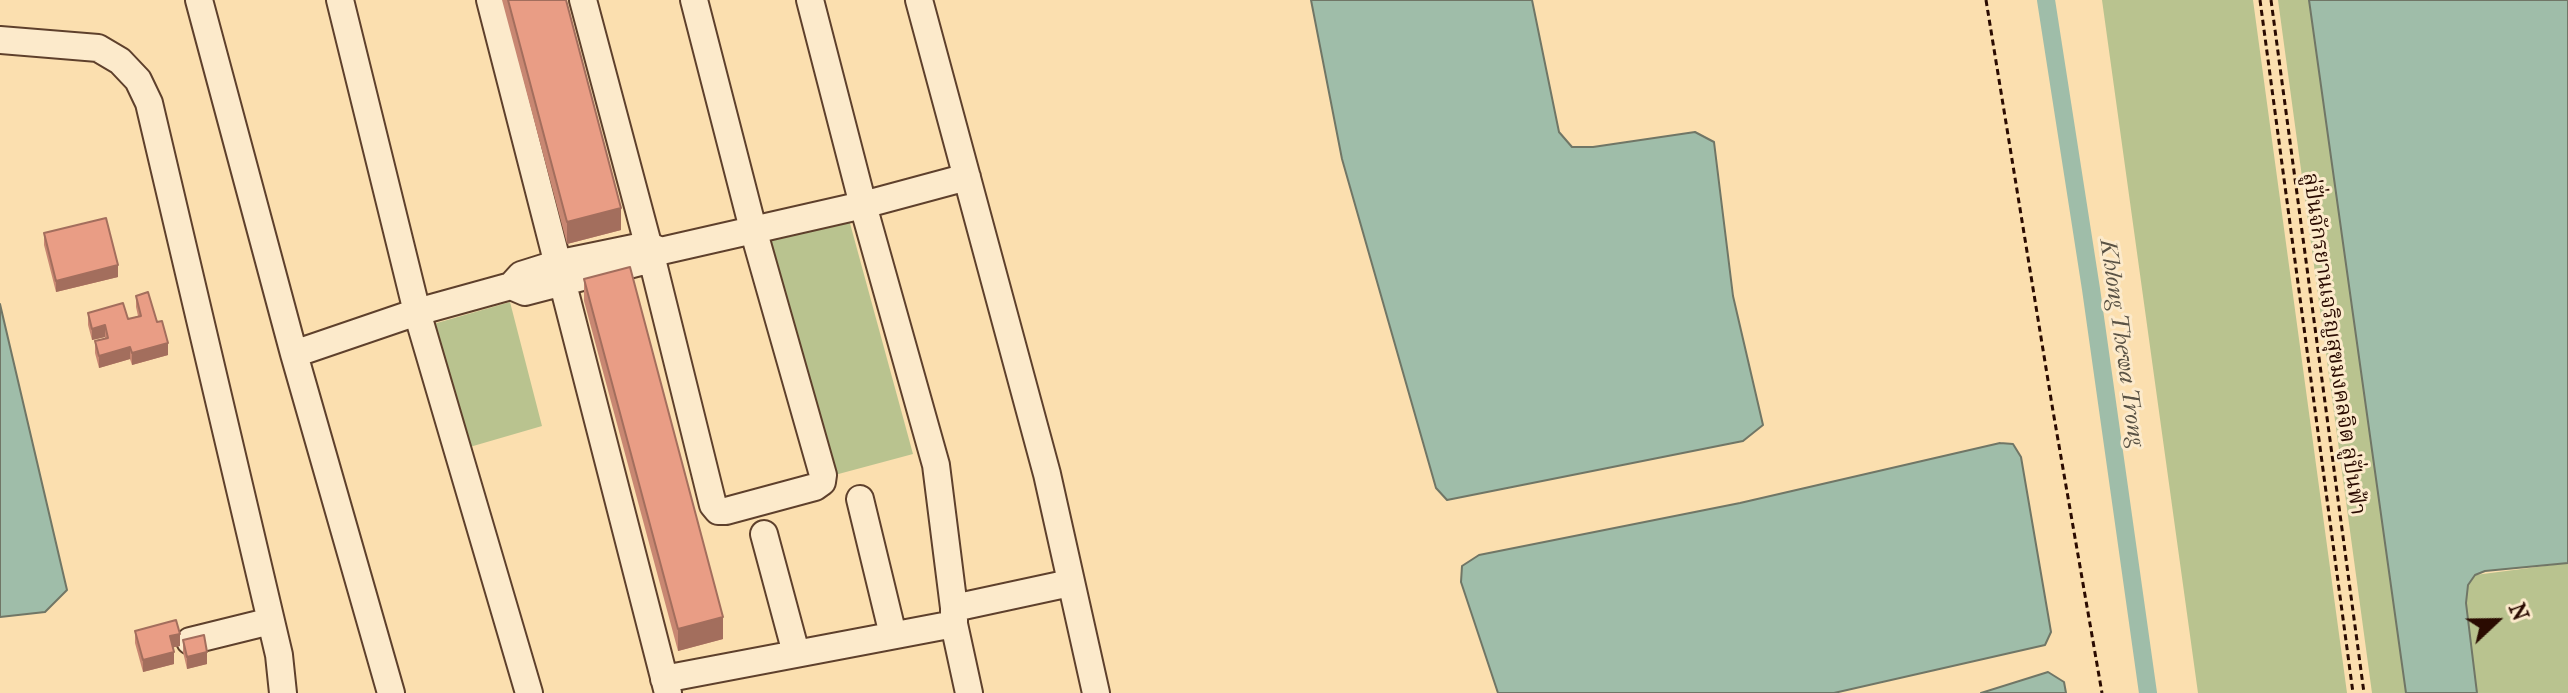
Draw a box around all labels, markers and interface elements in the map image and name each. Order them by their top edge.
street label: ลู่ปั่นจักรยานเจริญสุขมงคลจิต ลู่ปั่นฟ้า [2296,171,2370,517]
water label: Khlong Thewa Trong [2092,237,2150,449]
north arrow [2456,581,2536,661]
text: N [2503,599,2533,625]

